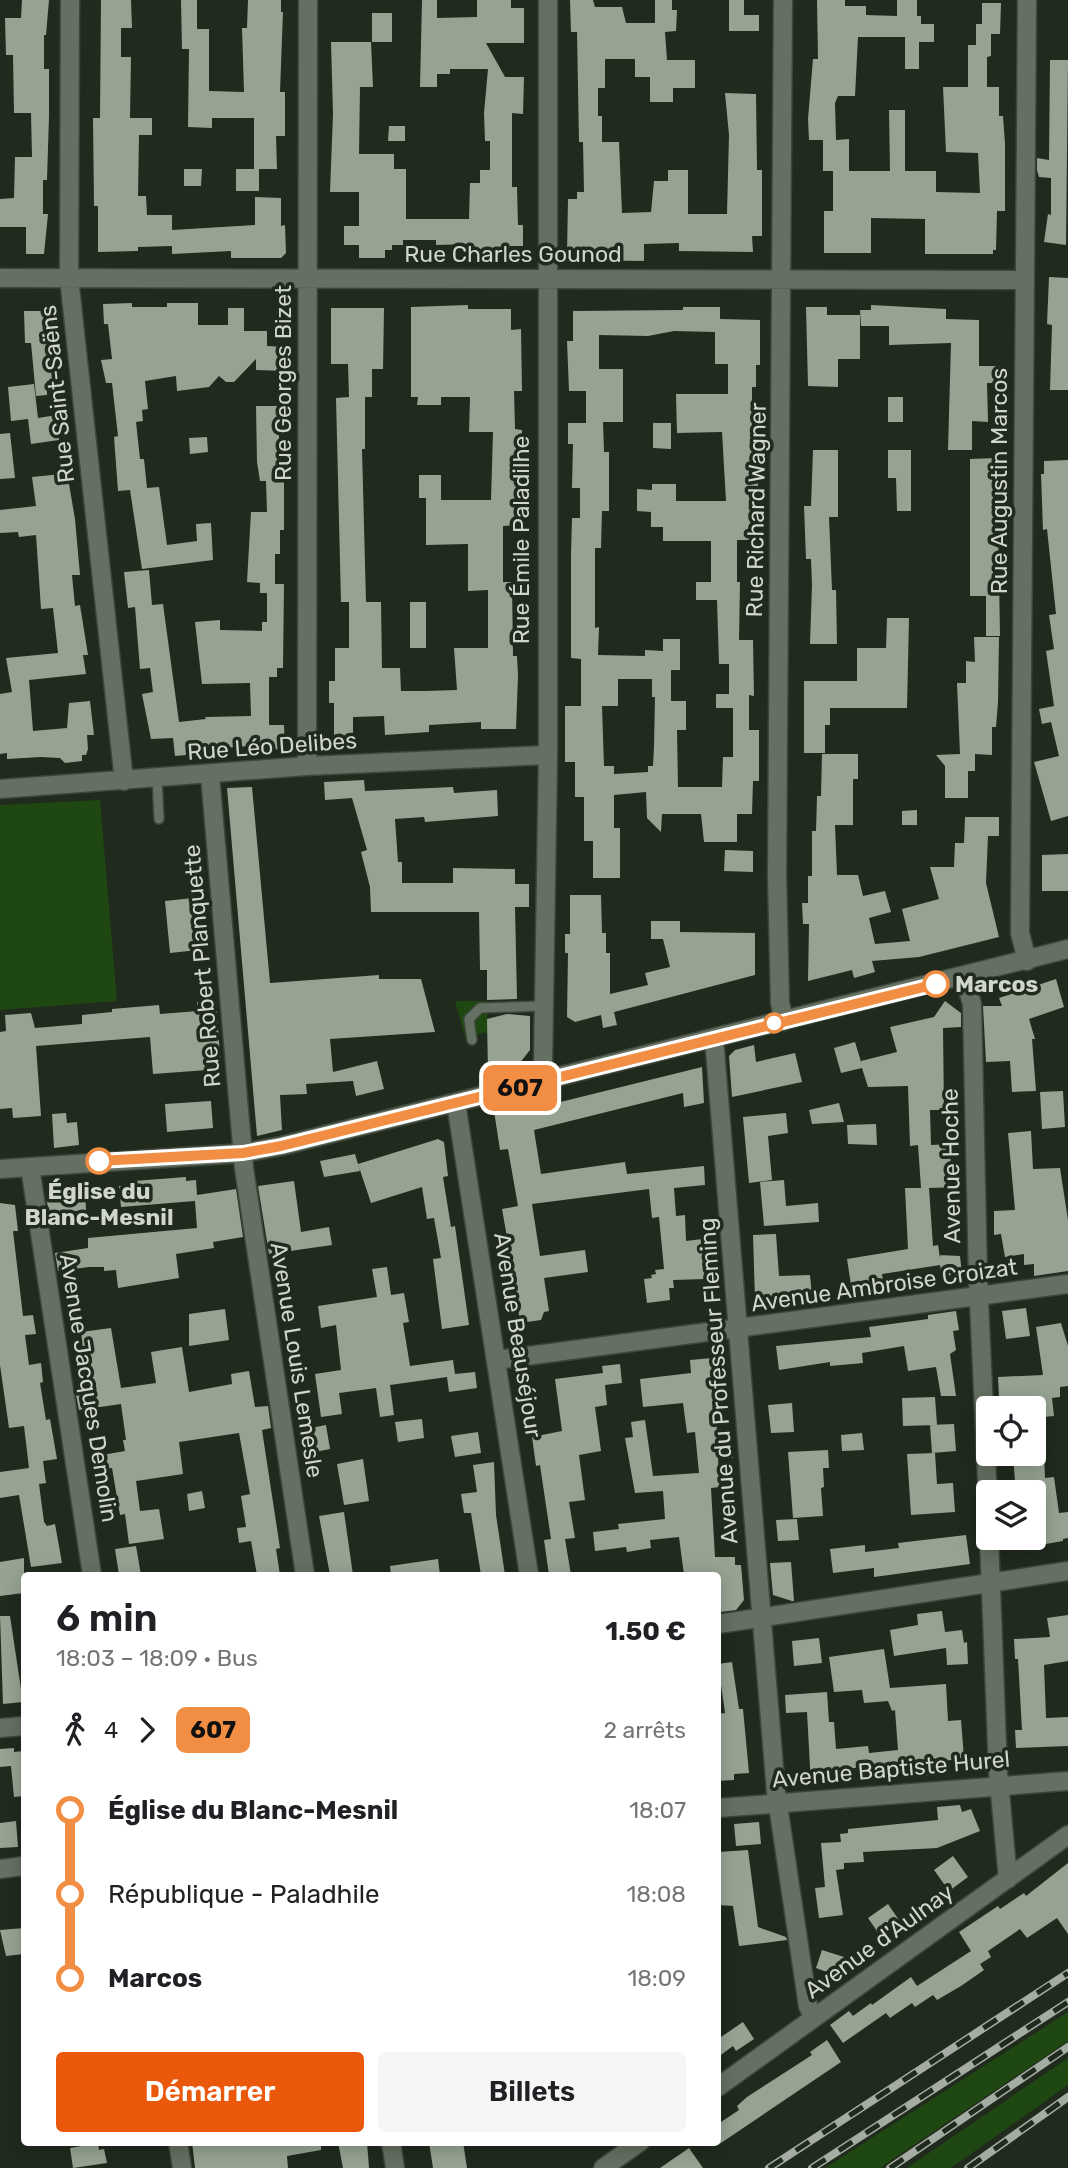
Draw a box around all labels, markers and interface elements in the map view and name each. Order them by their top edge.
street label: Rue Charles Gounod [404,240,622,268]
street label: Rue Georges Bizet [269,285,297,481]
street label: Rue Saint-Saëns [34,304,80,484]
street label: Rue Augustin Marcos [985,368,1013,594]
street label: Rue Richard Wagner [740,402,772,618]
street label: Rue Émile Paladilhe [507,436,535,644]
street label: Rue Léo Delibes [186,726,358,766]
street label: Rue Robert Planquette [177,843,227,1089]
place label: Marcos [955,970,1039,998]
marker: Marcos [923,971,949,997]
unlabelled marker [764,1013,784,1033]
line badge: 607 [480,1065,560,1111]
text: 607 [497,1074,543,1102]
street label: Avenue Hoche [936,1088,966,1244]
marker: Église du Blanc-Mesnil [86,1148,112,1174]
place label: Église du Blanc-Mesnil [25,1177,173,1231]
street label: Avenue du Professeur Fleming [693,1217,743,1545]
street label: Avenue Beauséjour [488,1230,548,1440]
street label: Avenue Louis Lemesle [265,1240,329,1480]
street label: Avenue Jacques Demolin [54,1252,124,1524]
street label: Avenue Ambroise Croizat [749,1252,1019,1318]
map controls [976,1396,1046,1550]
button: locate [976,1396,1046,1466]
button: layers [976,1480,1046,1550]
text: 6 min [56,1595,158,1641]
text: 1.50 € [605,1616,686,1647]
text: 18:03 – 18:09 · Bus [56,1644,258,1672]
icon: walk [56,1711,94,1749]
icon: forward [128,1711,166,1749]
text: 4 [104,1716,118,1744]
text: 607 [190,1716,236,1744]
text: 2 arrêts [603,1716,686,1744]
street label: Avenue Baptiste Hurel [771,1745,1011,1793]
text: Église du Blanc-Mesnil [108,1795,398,1826]
text: 18:07 [629,1796,686,1824]
street label: Avenue d'Aulnay [799,1877,959,2004]
text: République - Paladhile [108,1879,380,1910]
text: 18:08 [626,1880,686,1908]
text: Marcos [108,1963,202,1994]
text: 18:09 [627,1964,686,1992]
button: Démarrer [56,2052,364,2132]
button: Billets [378,2052,686,2132]

